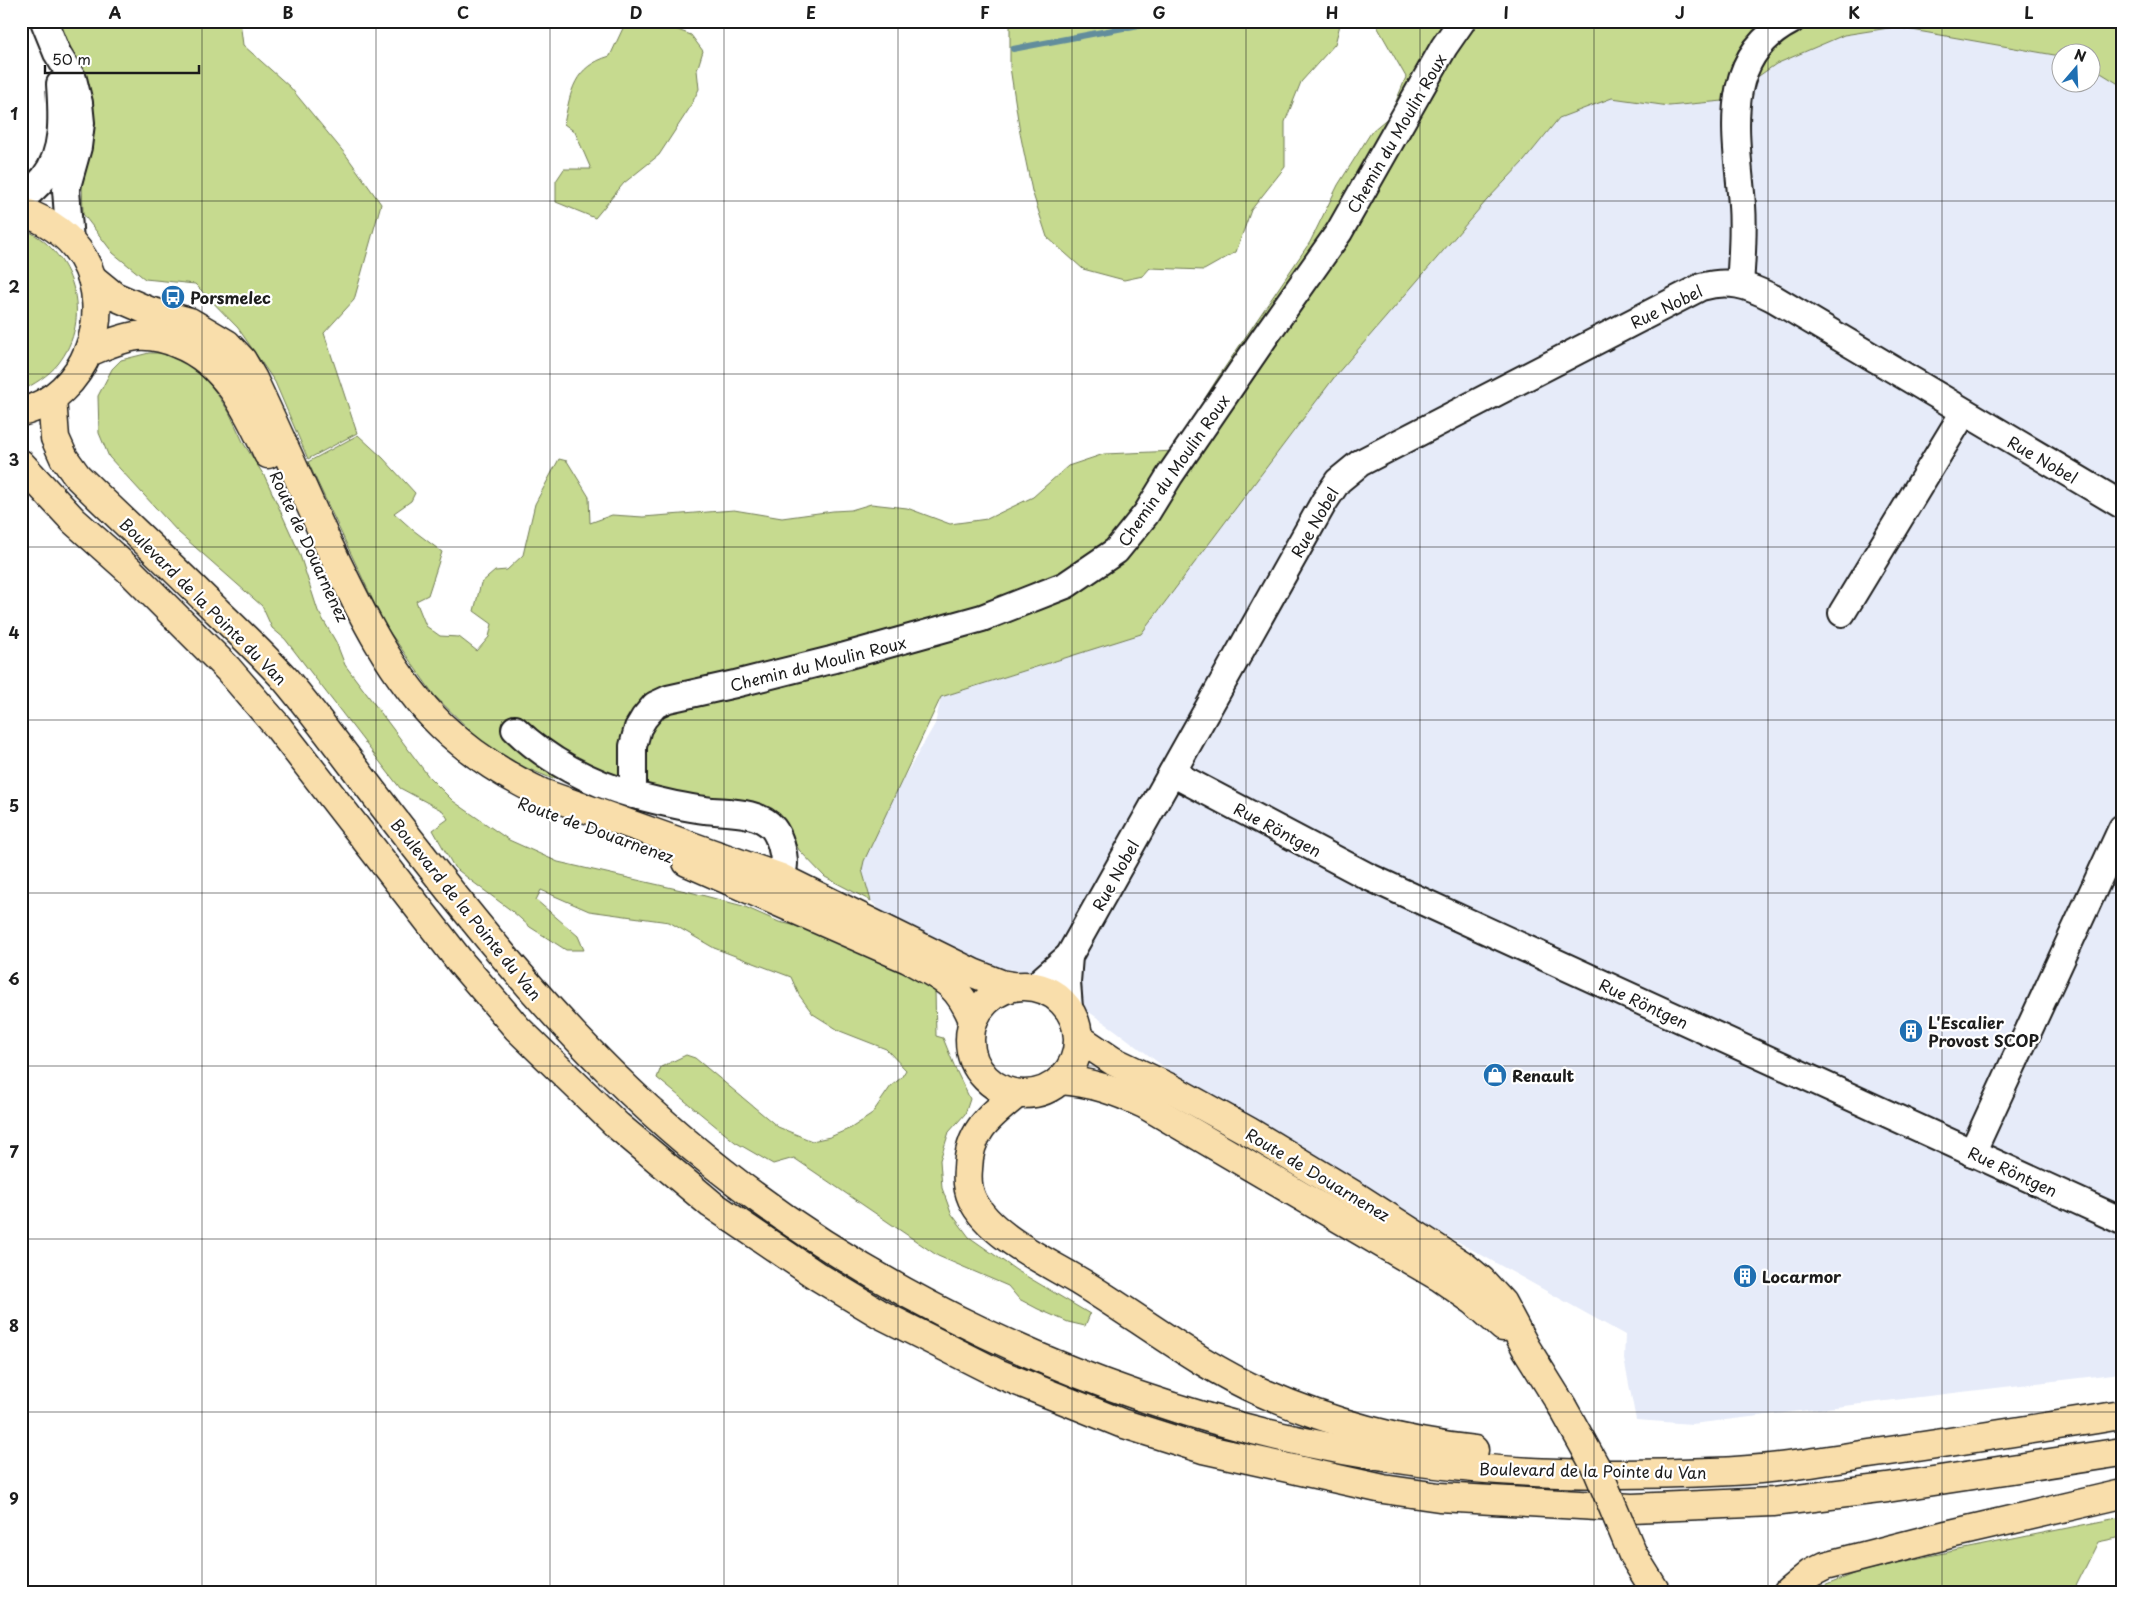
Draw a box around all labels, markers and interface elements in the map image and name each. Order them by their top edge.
text: A [109,0,122,24]
text: B [283,0,294,24]
text: C [457,0,469,24]
text: D [630,0,642,24]
text: E [806,0,816,24]
text: F [980,0,990,24]
text: G [1152,0,1166,24]
text: H [1326,0,1338,24]
text: I [1503,0,1509,24]
text: J [1675,0,1685,24]
text: K [1848,0,1860,24]
text: L [2024,0,2034,24]
scale bar [45,42,199,74]
north arrow [2050,42,2100,92]
text: N [2072,44,2089,67]
text: 50 m [52,47,91,70]
street label: Chemin du Moulin Roux [1340,49,1452,217]
text: 1 [10,101,18,125]
text: 2 [8,274,20,298]
street label: Rue Nobel [1626,278,1706,334]
bus stop icon: Porsmelec [160,284,186,310]
place label: Porsmelec [190,285,271,309]
street label: Chemin du Moulin Roux [1111,389,1235,551]
street label: Rue Nobel [2003,429,2083,489]
text: 3 [9,447,19,471]
street label: Route de Douarnenez [264,467,356,626]
street label: Rue Nobel [1284,482,1344,562]
street label: Boulevard de la Pointe du Van [115,512,293,690]
text: 4 [9,620,20,644]
street label: Chemin du Moulin Roux [727,629,909,697]
street label: Route de Douarnenez [515,790,678,868]
text: 5 [9,793,19,817]
street label: Rue Röntgen [1230,796,1326,862]
street label: Boulevard de la Pointe du Van [386,813,548,1005]
street label: Rue Nobel [1086,835,1144,915]
text: 6 [8,966,20,990]
street label: Rue Röntgen [1595,972,1693,1034]
place label: L'Escalier Provost SCOP [1928,1010,2039,1052]
building icon: L'Escalier Provost SCOP [1898,1018,1924,1044]
shop icon: Renault [1482,1062,1508,1088]
place label: Renault [1512,1063,1574,1087]
street label: Route de Douarnenez [1241,1121,1395,1227]
text: 7 [9,1139,19,1163]
street label: Rue Röntgen [1964,1140,2062,1202]
building icon: Locarmor [1732,1263,1758,1289]
place label: Locarmor [1762,1264,1842,1288]
text: 8 [9,1313,19,1337]
street label: Boulevard de la Pointe du Van [1479,1456,1707,1484]
text: 9 [9,1486,19,1510]

